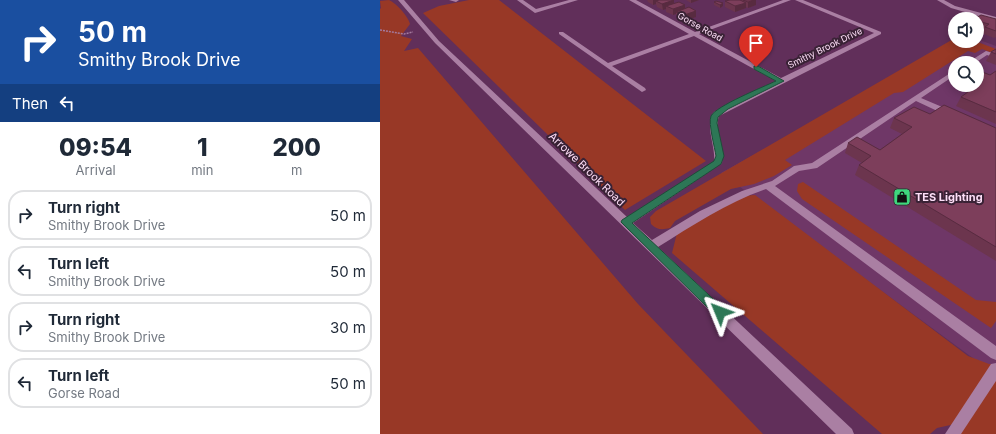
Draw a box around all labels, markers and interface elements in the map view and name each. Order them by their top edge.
street label: Gorse Road [676,10,725,43]
map controls [948,12,984,92]
button: sound [948,12,984,48]
text: 50 m [78,15,147,49]
icon: right [12,16,64,68]
street label: Smithy Brook Drive [786,25,864,70]
pin [739,26,773,67]
icon: arrive [745,32,767,54]
text: Smithy Brook Drive [78,49,241,70]
button: search [948,56,984,92]
icon: left [56,92,78,114]
text: Then [12,94,48,113]
street label: Arrowe Brook Road [546,129,628,209]
text: 09:54 [59,133,132,162]
text: 1 [197,133,208,162]
text: 200 [272,133,321,162]
text: Arrival [76,162,116,178]
text: min [191,162,213,178]
text: m [291,162,302,178]
shop icon: TES Lighting [892,187,912,207]
place label: TES Lighting [915,190,983,204]
text: Turn right [48,198,120,217]
icon: right [14,204,36,226]
text: 50 m [330,206,366,225]
text: Smithy Brook Drive [48,217,165,233]
text: Turn left [48,254,109,273]
icon: left [14,260,36,282]
text: 50 m [330,262,366,281]
text: Smithy Brook Drive [48,273,165,289]
position arrow [699,291,741,333]
text: Turn right [48,310,120,329]
icon: right [14,316,36,338]
text: 30 m [330,318,366,337]
text: Smithy Brook Drive [48,329,165,345]
text: Turn left [48,366,109,385]
icon: left [14,372,36,394]
text: 50 m [330,374,366,393]
text: Gorse Road [48,385,120,401]

